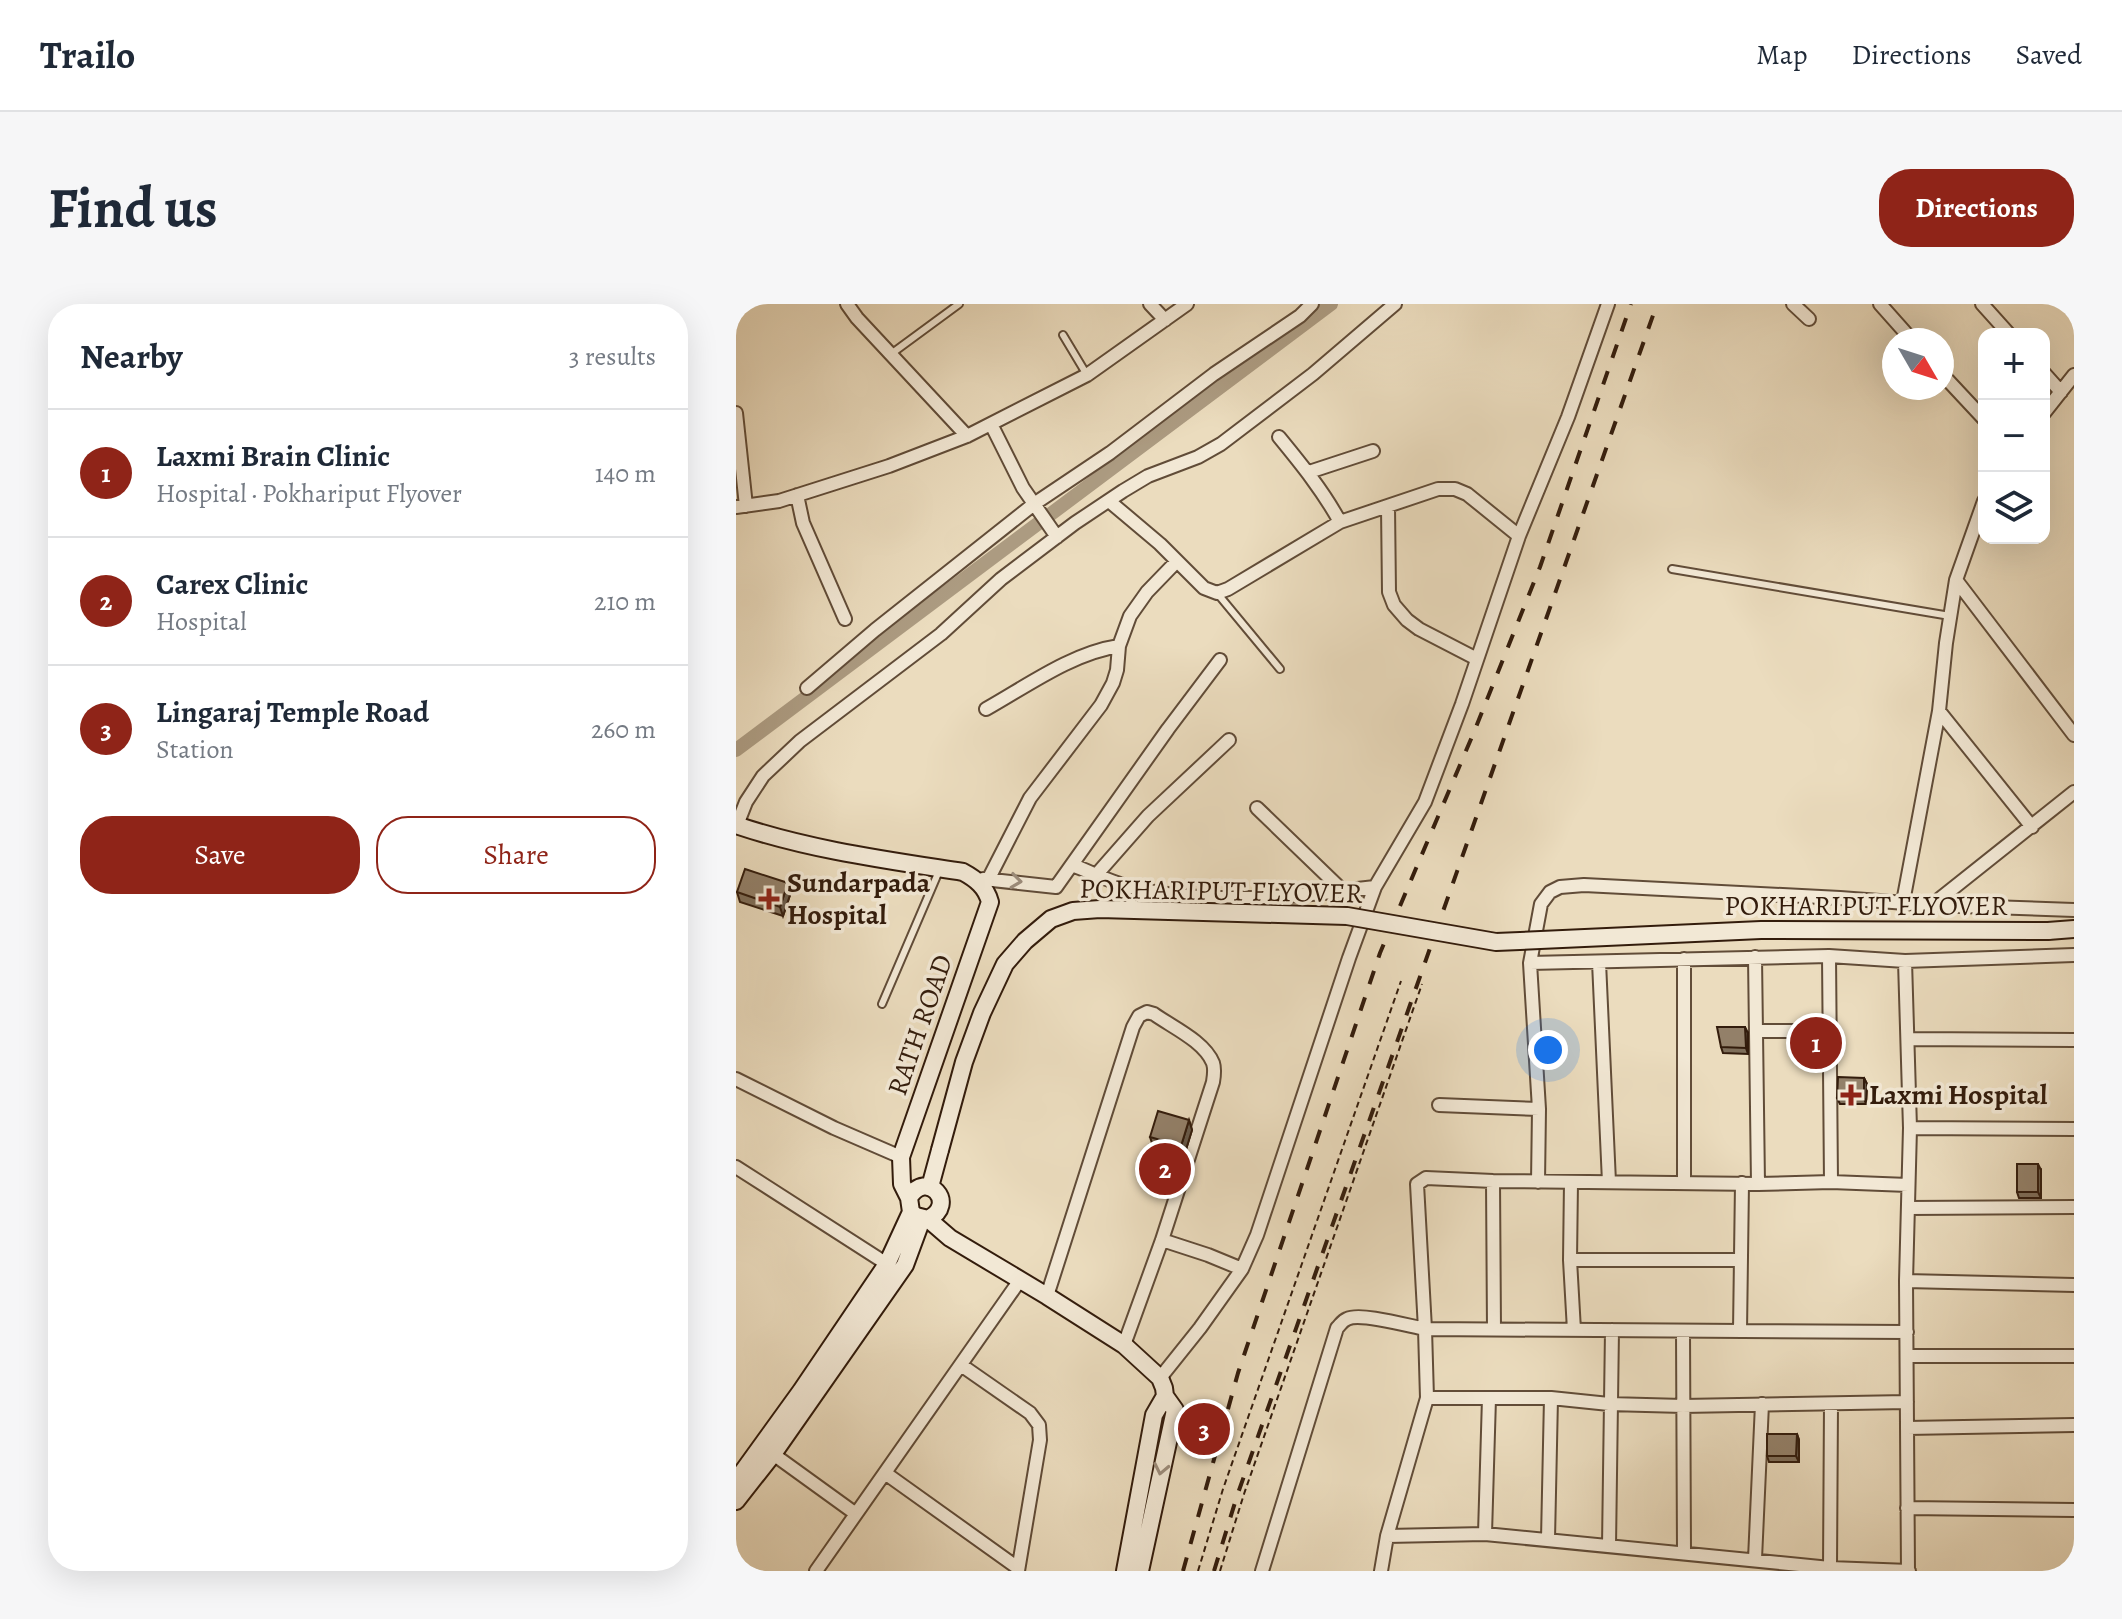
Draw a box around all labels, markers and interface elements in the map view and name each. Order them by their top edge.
text: Trailo [40,29,135,81]
text: Map [1756,36,1807,74]
text: Directions [1851,36,1972,74]
text: Saved [2016,36,2082,74]
button: Directions [1879,169,2074,247]
text: Find us [48,170,218,246]
north arrow [1882,328,1954,400]
map controls [1978,328,2050,544]
button: + [1978,328,2050,400]
text: Nearby [80,333,183,380]
text: 3 results [569,339,656,374]
button: − [1978,400,2050,472]
text: Laxmi Brain Clinic [156,436,390,476]
text: 1 [101,456,111,491]
text: 140 m [595,456,656,491]
button: layers [1978,472,2050,544]
text: Hospital · Pokhariput Flyover [156,476,462,511]
text: Carex Clinic [156,564,308,604]
text: 2 [100,584,112,619]
text: 210 m [594,584,656,619]
text: Hospital [156,604,247,639]
text: Lingaraj Temple Road [156,692,429,732]
text: 3 [100,712,112,747]
text: 260 m [591,712,656,747]
text: Station [156,732,234,767]
button: Save [80,816,360,894]
button: Share [376,816,656,894]
place label: Sundarpada Hospital [787,864,931,934]
street label: POKHARIPUT FLYOVER [1079,870,1363,912]
one-way arrow [1009,872,1023,889]
street label: POKHARIPUT FLYOVER [1724,887,2008,925]
marker: Sundarpada Hospital [758,888,780,910]
street label: RATH ROAD [878,949,962,1101]
pin: 1 [1790,1013,1842,1073]
your location [1528,1030,1568,1070]
place label: Laxmi Hospital [1869,1076,2048,1114]
marker: Laxmi Hospital [1840,1084,1862,1106]
pin: 2 [1139,1139,1191,1199]
pin: 3 [1178,1399,1230,1459]
one-way arrow [1153,1461,1170,1475]

